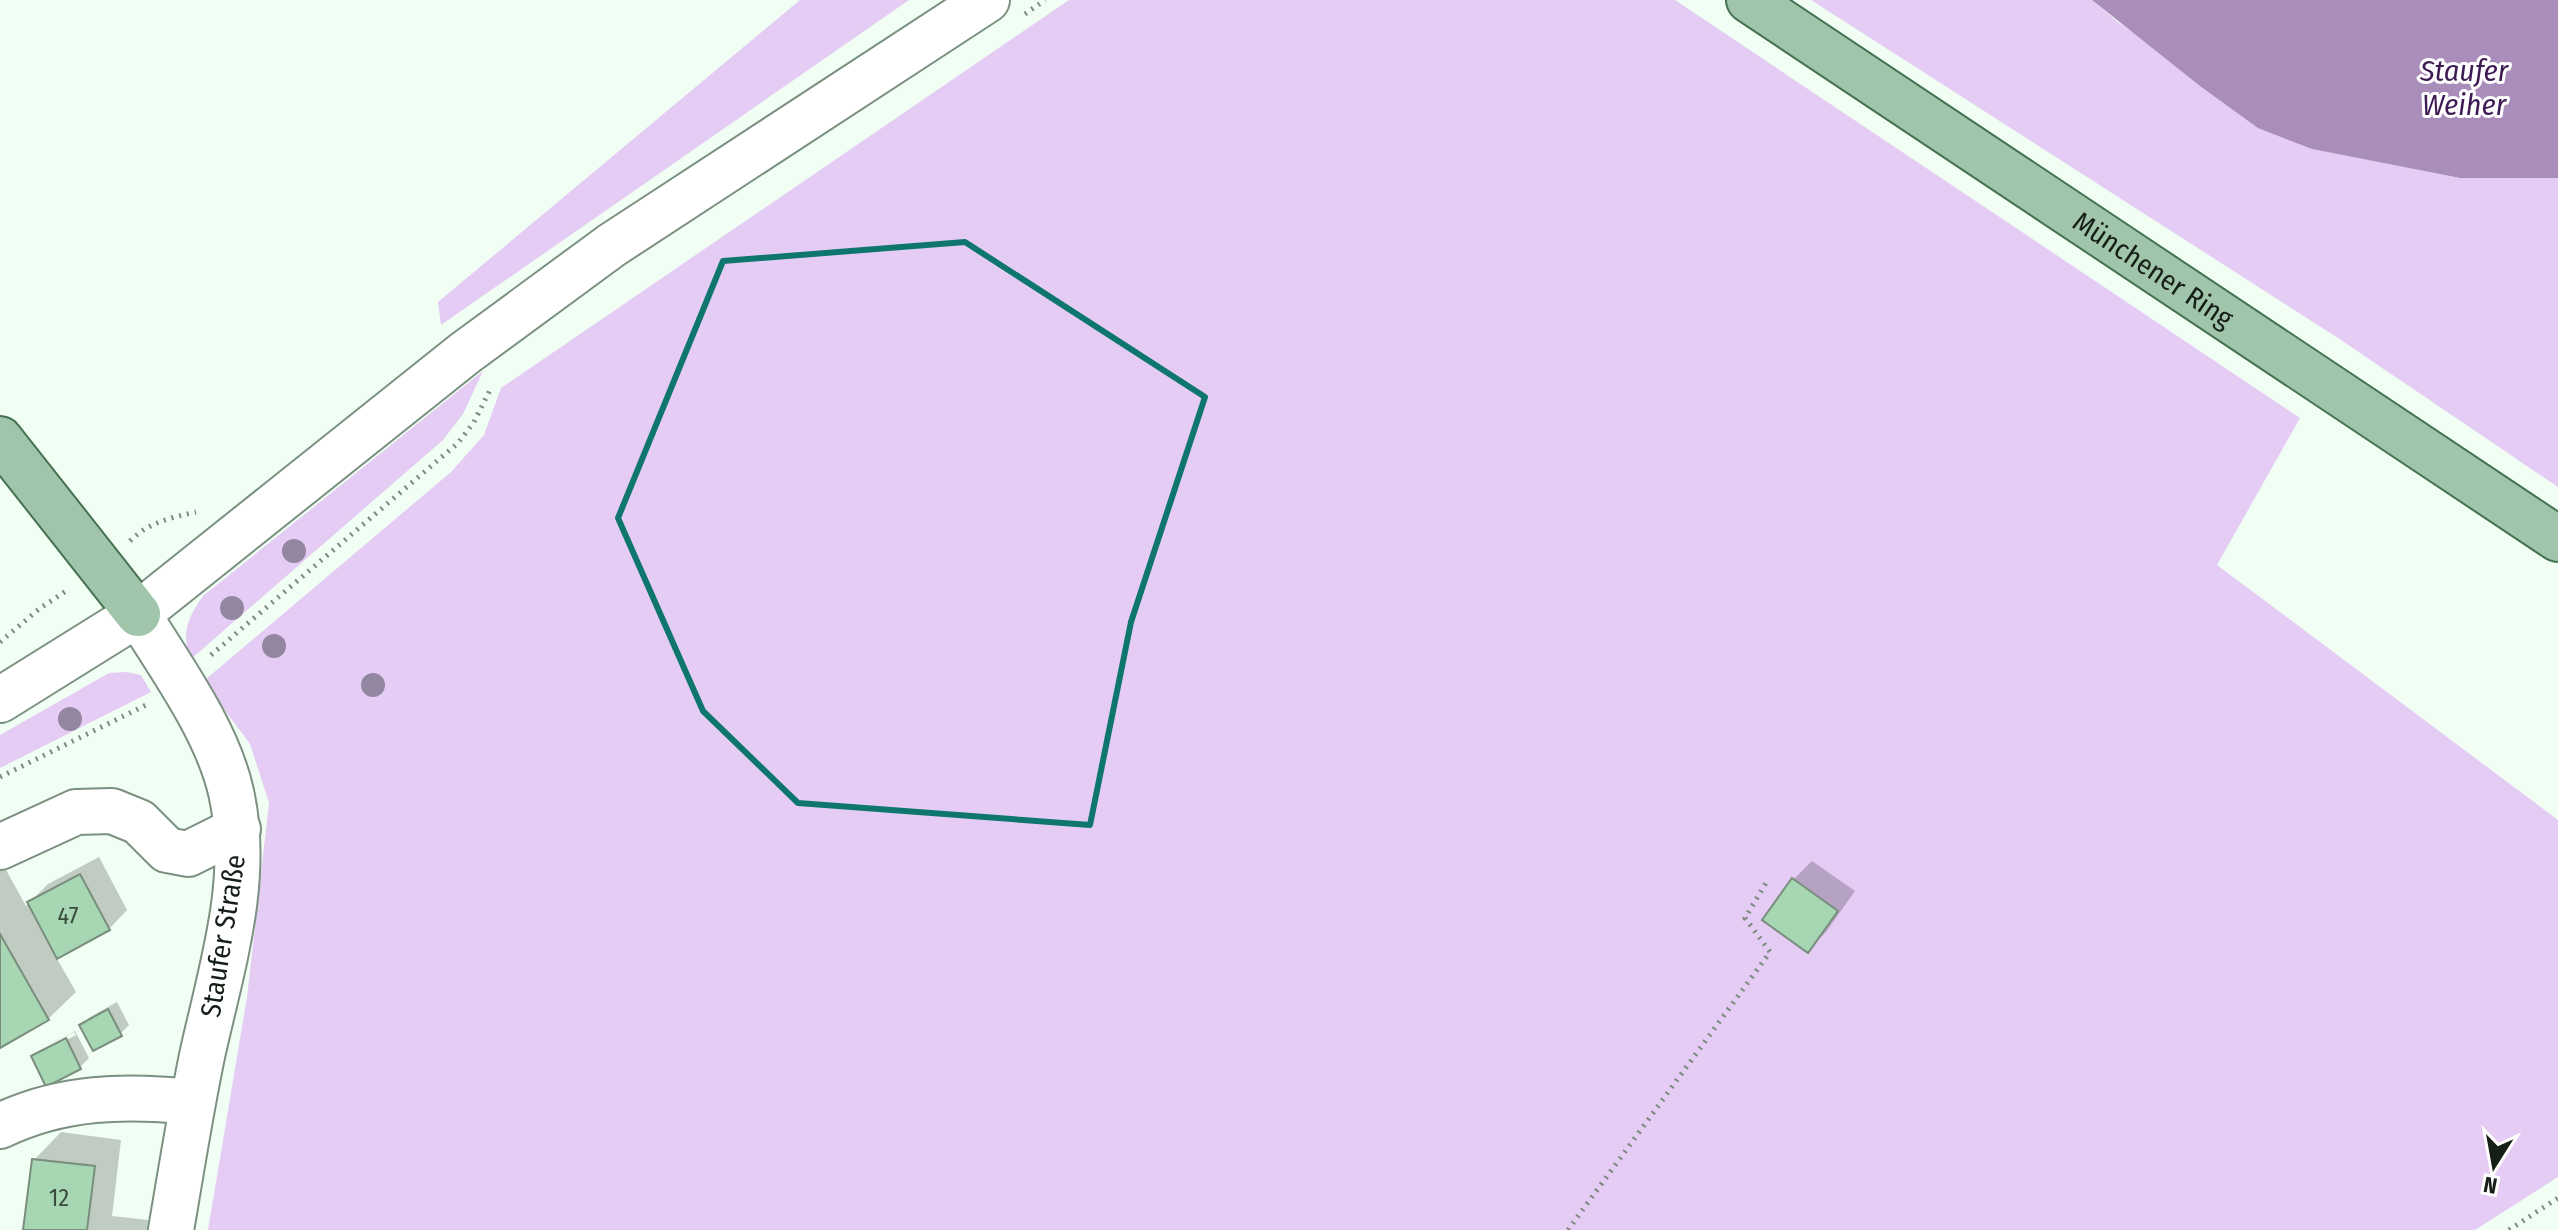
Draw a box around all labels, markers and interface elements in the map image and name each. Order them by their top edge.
water label: Staufer Weiher [2419,53,2510,123]
street label: Münchener Ring [2067,204,2240,335]
street label: Staufer Straße [194,852,252,1020]
house number: 47 [58,902,79,930]
north arrow [2454,1126,2534,1206]
text: N [2481,1171,2499,1200]
house number: 12 [49,1184,69,1212]

